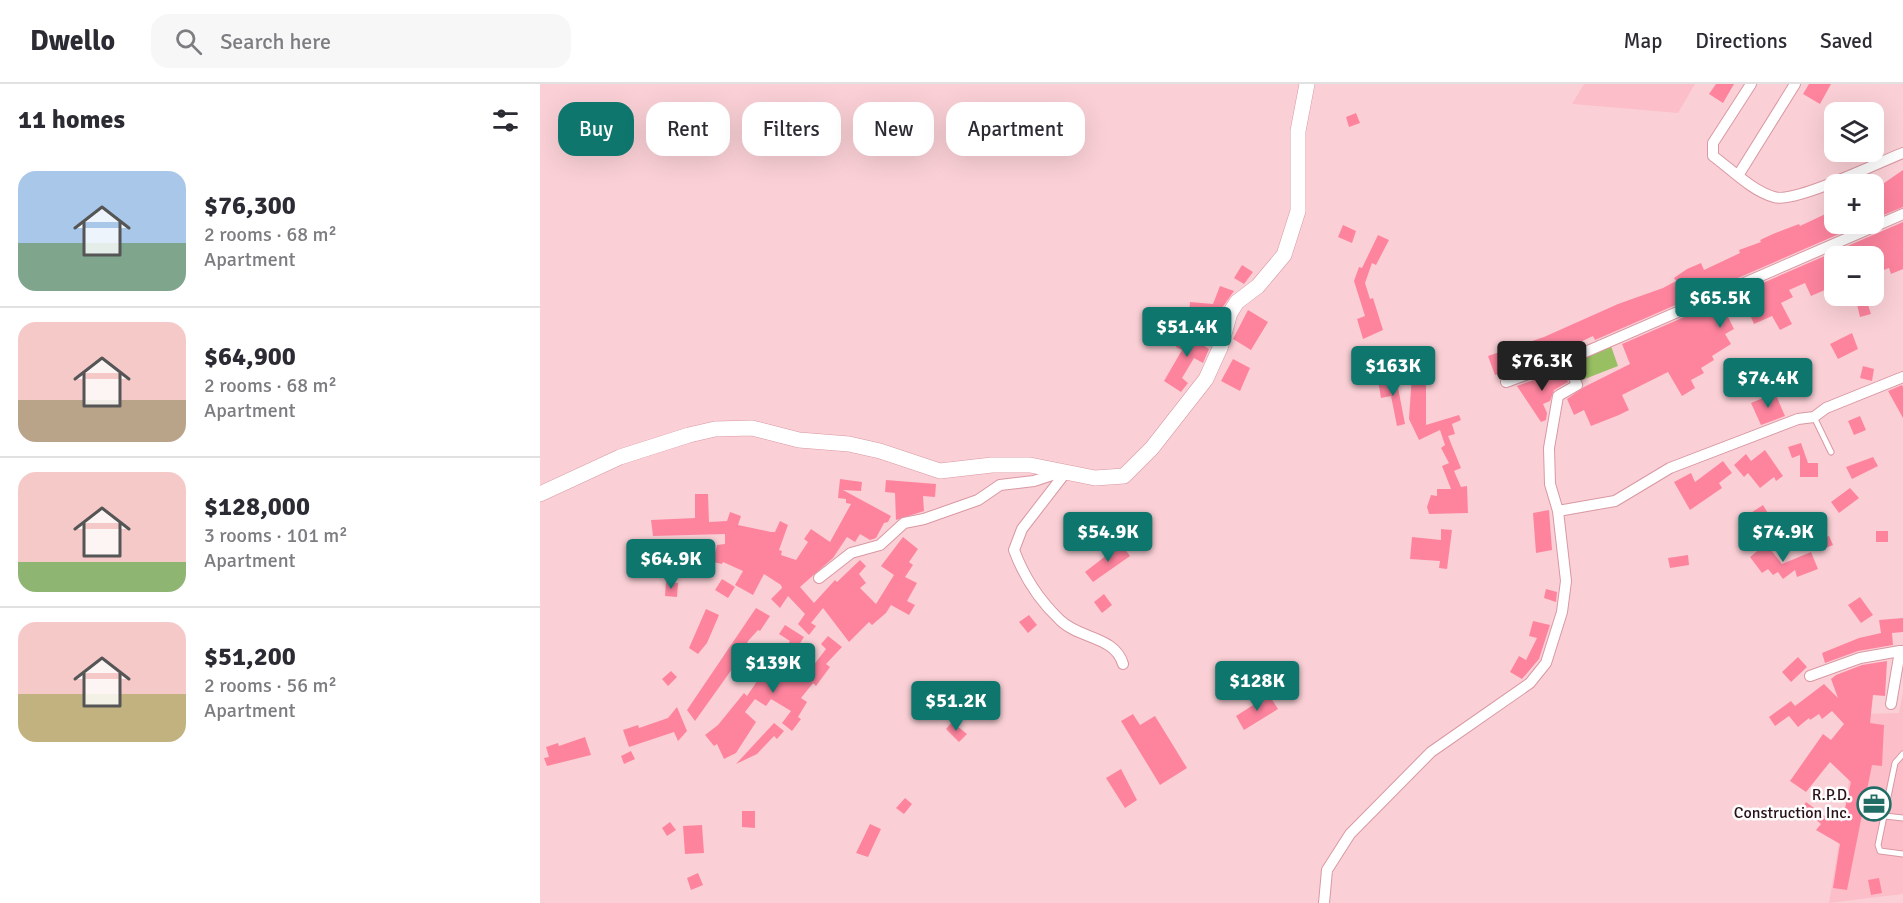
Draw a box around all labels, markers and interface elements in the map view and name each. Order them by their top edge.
search box [151,14,571,68]
text: Dwello [30,24,115,58]
icon: search [172,25,205,58]
text: Search here [220,28,331,55]
text: Map [1624,28,1662,54]
text: Directions [1695,28,1787,54]
text: Saved [1820,28,1873,54]
chip: Buy [558,102,634,156]
chip: Rent [646,102,730,156]
chip: Filters [742,102,841,156]
chip: New [853,102,934,156]
chip: Apartment [946,102,1085,156]
map controls [1824,102,1884,306]
button: layers [1824,102,1884,162]
text: 11 homes [18,104,125,136]
icon: filters [489,104,522,137]
button: + [1824,174,1884,234]
text: $76,300 [204,190,296,222]
icon: home [66,195,138,267]
text: 2 rooms · 68 m² [204,222,337,247]
button: − [1824,246,1884,306]
text: Apartment [204,247,296,272]
pin: $65.5K [1671,278,1769,329]
text: $65.5K [1689,285,1751,310]
pin: $51.4K [1138,307,1236,358]
text: $51.4K [1156,314,1218,339]
text: $64,900 [204,341,296,373]
pin: $76.3K [1493,341,1591,392]
icon: home [66,346,138,418]
pin: $163K [1351,346,1435,397]
text: $76.3K [1511,348,1573,373]
text: $163K [1365,353,1421,378]
pin: $74.4K [1719,358,1817,409]
text: $74.4K [1737,365,1799,390]
text: 2 rooms · 68 m² [204,373,337,398]
text: Apartment [204,398,296,423]
text: $128,000 [204,491,310,523]
icon: home [66,496,138,568]
pin: $54.9K [1059,512,1157,563]
pin: $74.9K [1734,512,1832,563]
text: $54.9K [1077,519,1139,544]
text: $74.9K [1752,519,1814,544]
text: 3 rooms · 101 m² [204,523,348,548]
pin: $64.9K [622,539,720,590]
text: $64.9K [640,546,702,571]
text: Apartment [204,548,296,573]
text: $51,200 [204,641,296,673]
pin: $139K [731,643,815,694]
icon: home [66,646,138,718]
text: $139K [745,650,801,675]
pin: $128K [1215,661,1299,712]
text: $128K [1229,668,1285,693]
text: 2 rooms · 56 m² [204,673,337,698]
pin: $51.2K [907,681,1005,732]
text: $51.2K [925,688,987,713]
text: Apartment [204,698,296,723]
place label: R.P.D. Construction Inc. [1734,785,1851,823]
office icon: R.P.D. Construction Inc. [1856,786,1892,822]

